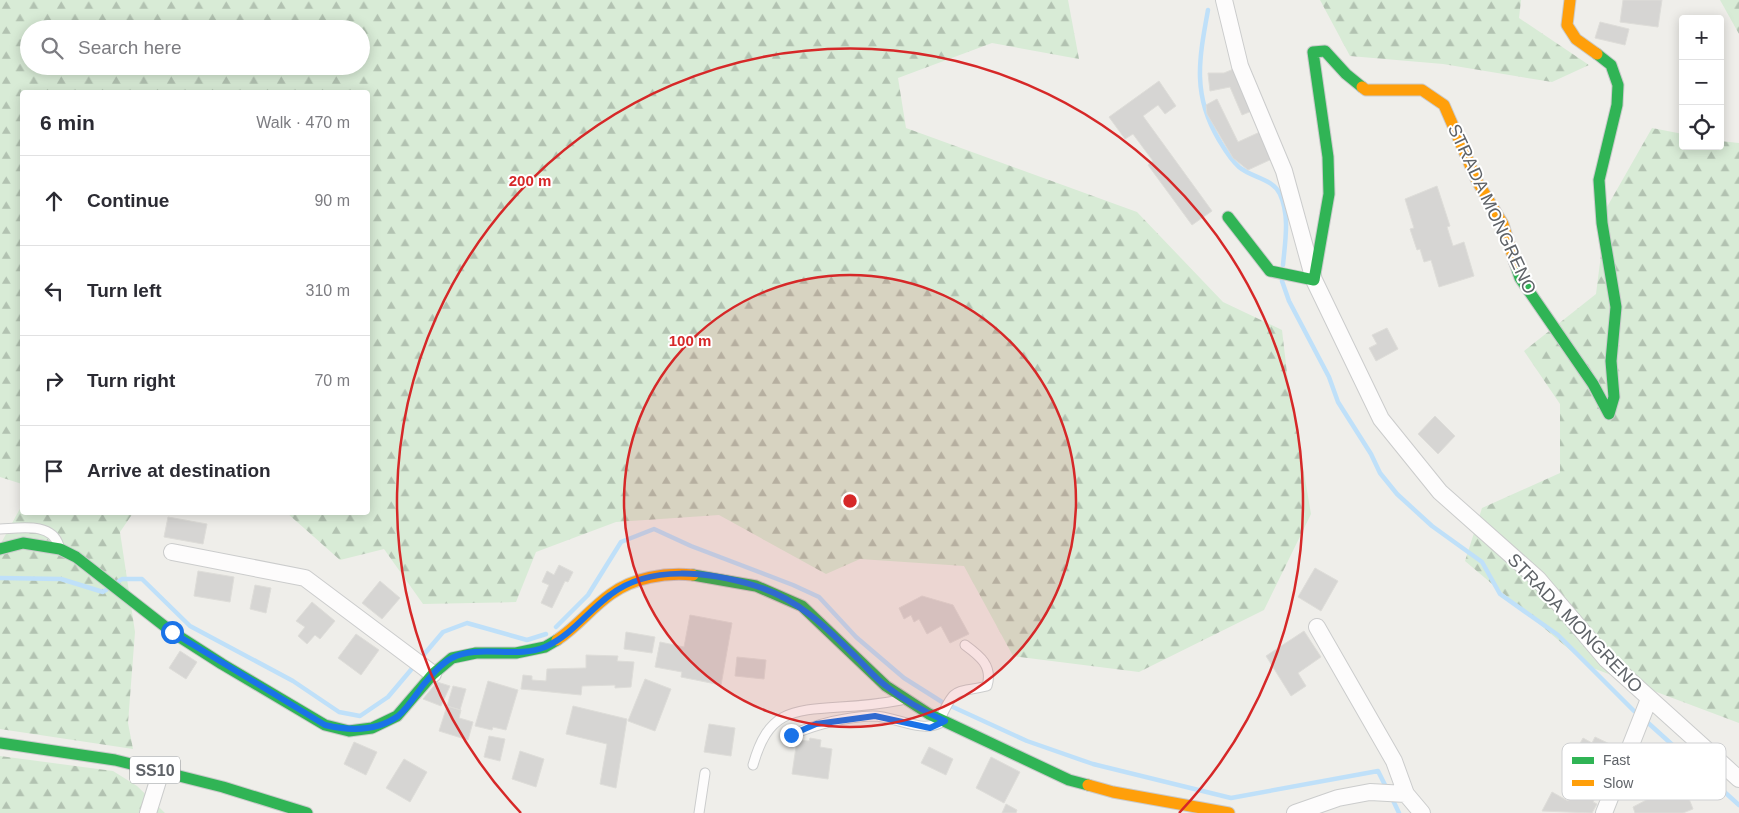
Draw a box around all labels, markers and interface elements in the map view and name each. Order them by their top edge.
map controls [1679,15,1724,150]
button: + [1679,15,1724,60]
search box [20,20,370,75]
icon: search [38,34,66,62]
text: Search here [78,37,182,58]
button: − [1679,60,1724,105]
button: locate [1679,105,1724,150]
text: 6 min [40,111,95,134]
text: Walk · 470 m [256,114,350,131]
street label: STRADA MONGRENO [1444,121,1540,297]
text: 200 m [509,172,551,189]
icon: ahead [40,187,68,215]
text: Continue [87,190,169,211]
text: 90 m [314,192,350,209]
icon: left [40,277,68,305]
text: Turn left [87,280,162,301]
text: 310 m [306,282,350,299]
text: 100 m [669,332,711,349]
icon: right [40,367,68,395]
text: Turn right [87,370,175,391]
text: 70 m [314,372,350,389]
icon: arrive [40,457,68,485]
text: Arrive at destination [87,460,271,481]
centre of rings [841,492,859,510]
street label: STRADA MONGRENO [1504,550,1646,696]
route start [161,621,184,644]
route end [780,724,803,747]
legend [1562,743,1726,800]
text: Fast [1603,752,1630,768]
road number: SS10 [130,756,180,784]
text: Slow [1603,775,1634,791]

